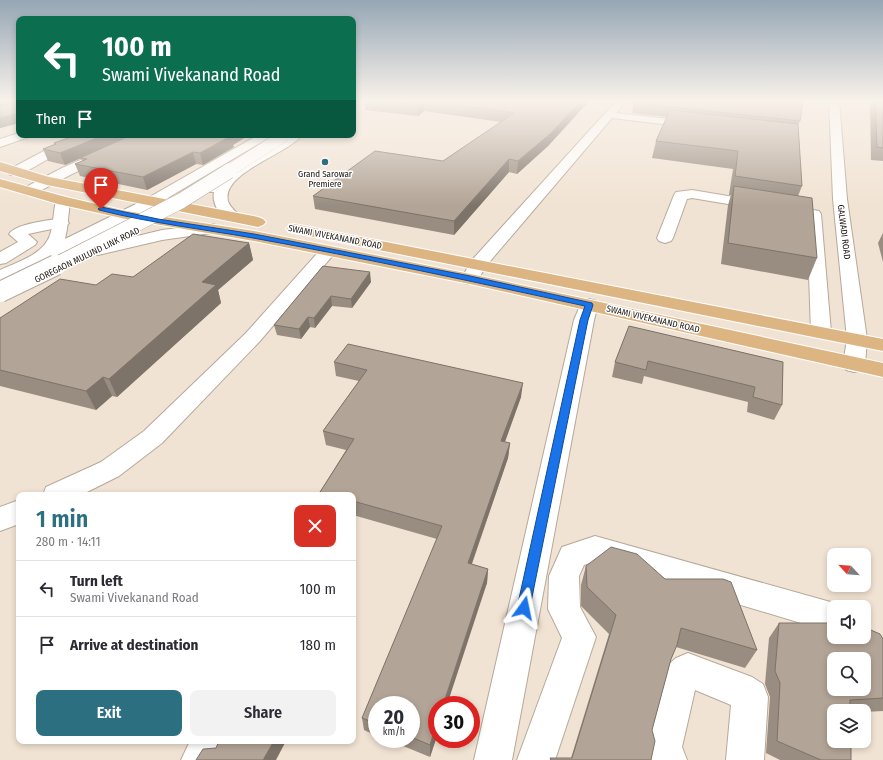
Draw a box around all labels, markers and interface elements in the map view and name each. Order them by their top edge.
text: 100 m [102,30,172,63]
icon: left [36,32,88,84]
text: Swami Vivekanand Road [102,64,280,86]
icon: arrive [74,108,96,130]
text: Then [36,110,66,128]
marker: Grand Sarowar Premiere [320,157,330,167]
pin [84,168,118,209]
place label: Grand Sarowar Premiere [298,169,353,189]
icon: arrive [90,174,112,196]
street label: GALWADI ROAD [836,204,852,260]
street label: SWAMI VIVEKANAND ROAD [287,223,383,251]
street label: GOREGAON MULUND LINK ROAD [33,225,141,285]
street label: SWAMI VIVEKANAND ROAD [605,303,701,335]
text: 1 min [36,505,88,533]
button: close [294,505,336,547]
text: 280 m · 14:11 [36,534,100,549]
north arrow [827,548,871,592]
map controls [827,548,871,748]
text: Turn left [70,572,123,590]
icon: left [36,578,58,600]
text: 100 m [299,580,336,598]
position arrow [503,587,545,629]
text: Swami Vivekanand Road [70,590,199,605]
button: sound [827,600,871,644]
icon: arrive [36,634,58,656]
text: Arrive at destination [70,636,198,654]
text: 180 m [300,636,336,654]
button: search [827,652,871,696]
button: Exit [36,690,182,736]
button: Share [190,690,336,736]
speed limit sign: 30 [428,696,480,748]
button: layers [827,704,871,748]
text: 20 [384,705,404,729]
text: km/h [383,726,405,738]

